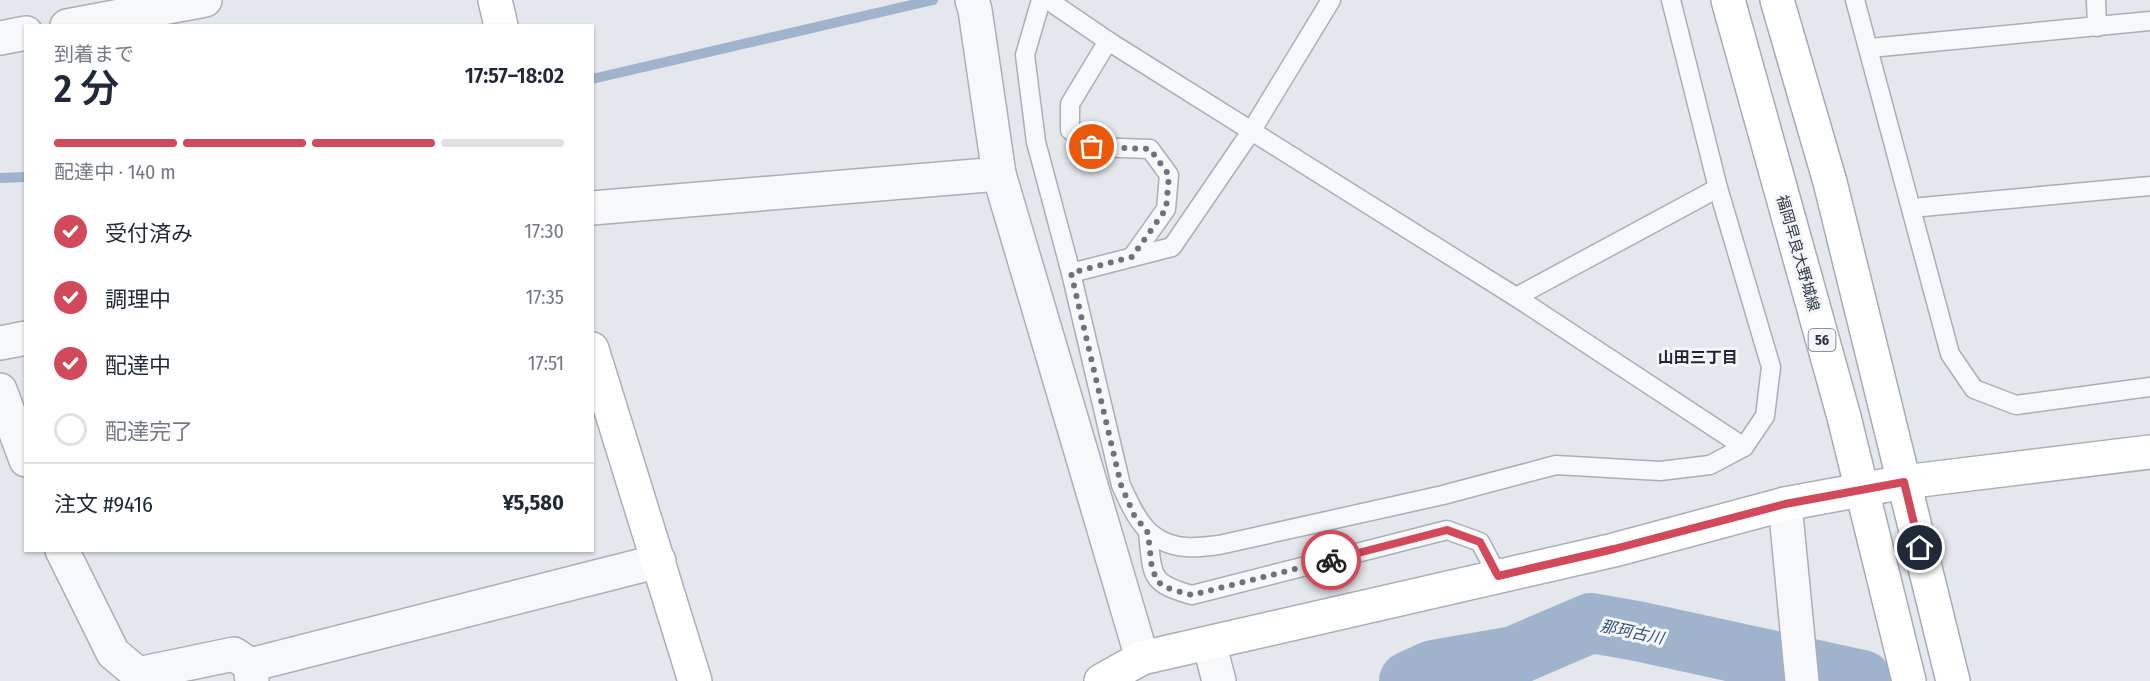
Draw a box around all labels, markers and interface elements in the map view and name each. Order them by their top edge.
text: 到着まで [54,42,134,66]
text: 17:57–18:02 [465,62,564,89]
text: 2 分 [54,66,119,112]
pin [1066,121,1117,172]
icon: bag [1075,130,1108,163]
text: 配達中 · 140 m [54,160,176,184]
street label: 福岡早良大野城線 [1773,193,1823,313]
icon: check [54,215,87,248]
text: 17:30 [524,219,564,243]
text: 受付済み [105,220,193,247]
icon: check [54,281,87,314]
text: 17:35 [525,285,564,309]
text: 調理中 [105,286,171,313]
road number: 56 [1808,329,1836,351]
icon: check [54,347,87,380]
district label: 山田三丁目 [1658,348,1738,367]
text: 17:51 [528,351,564,375]
text: 配達中 [105,352,171,379]
text: 配達完了 [105,418,193,445]
text: ¥5,580 [502,489,564,516]
text: 注文 #9416 [54,491,153,518]
pin [1894,522,1945,573]
courier [1301,530,1361,590]
icon: home [1903,531,1936,564]
icon: bike [1315,544,1348,577]
water label: 那珂古川 [1599,616,1667,648]

